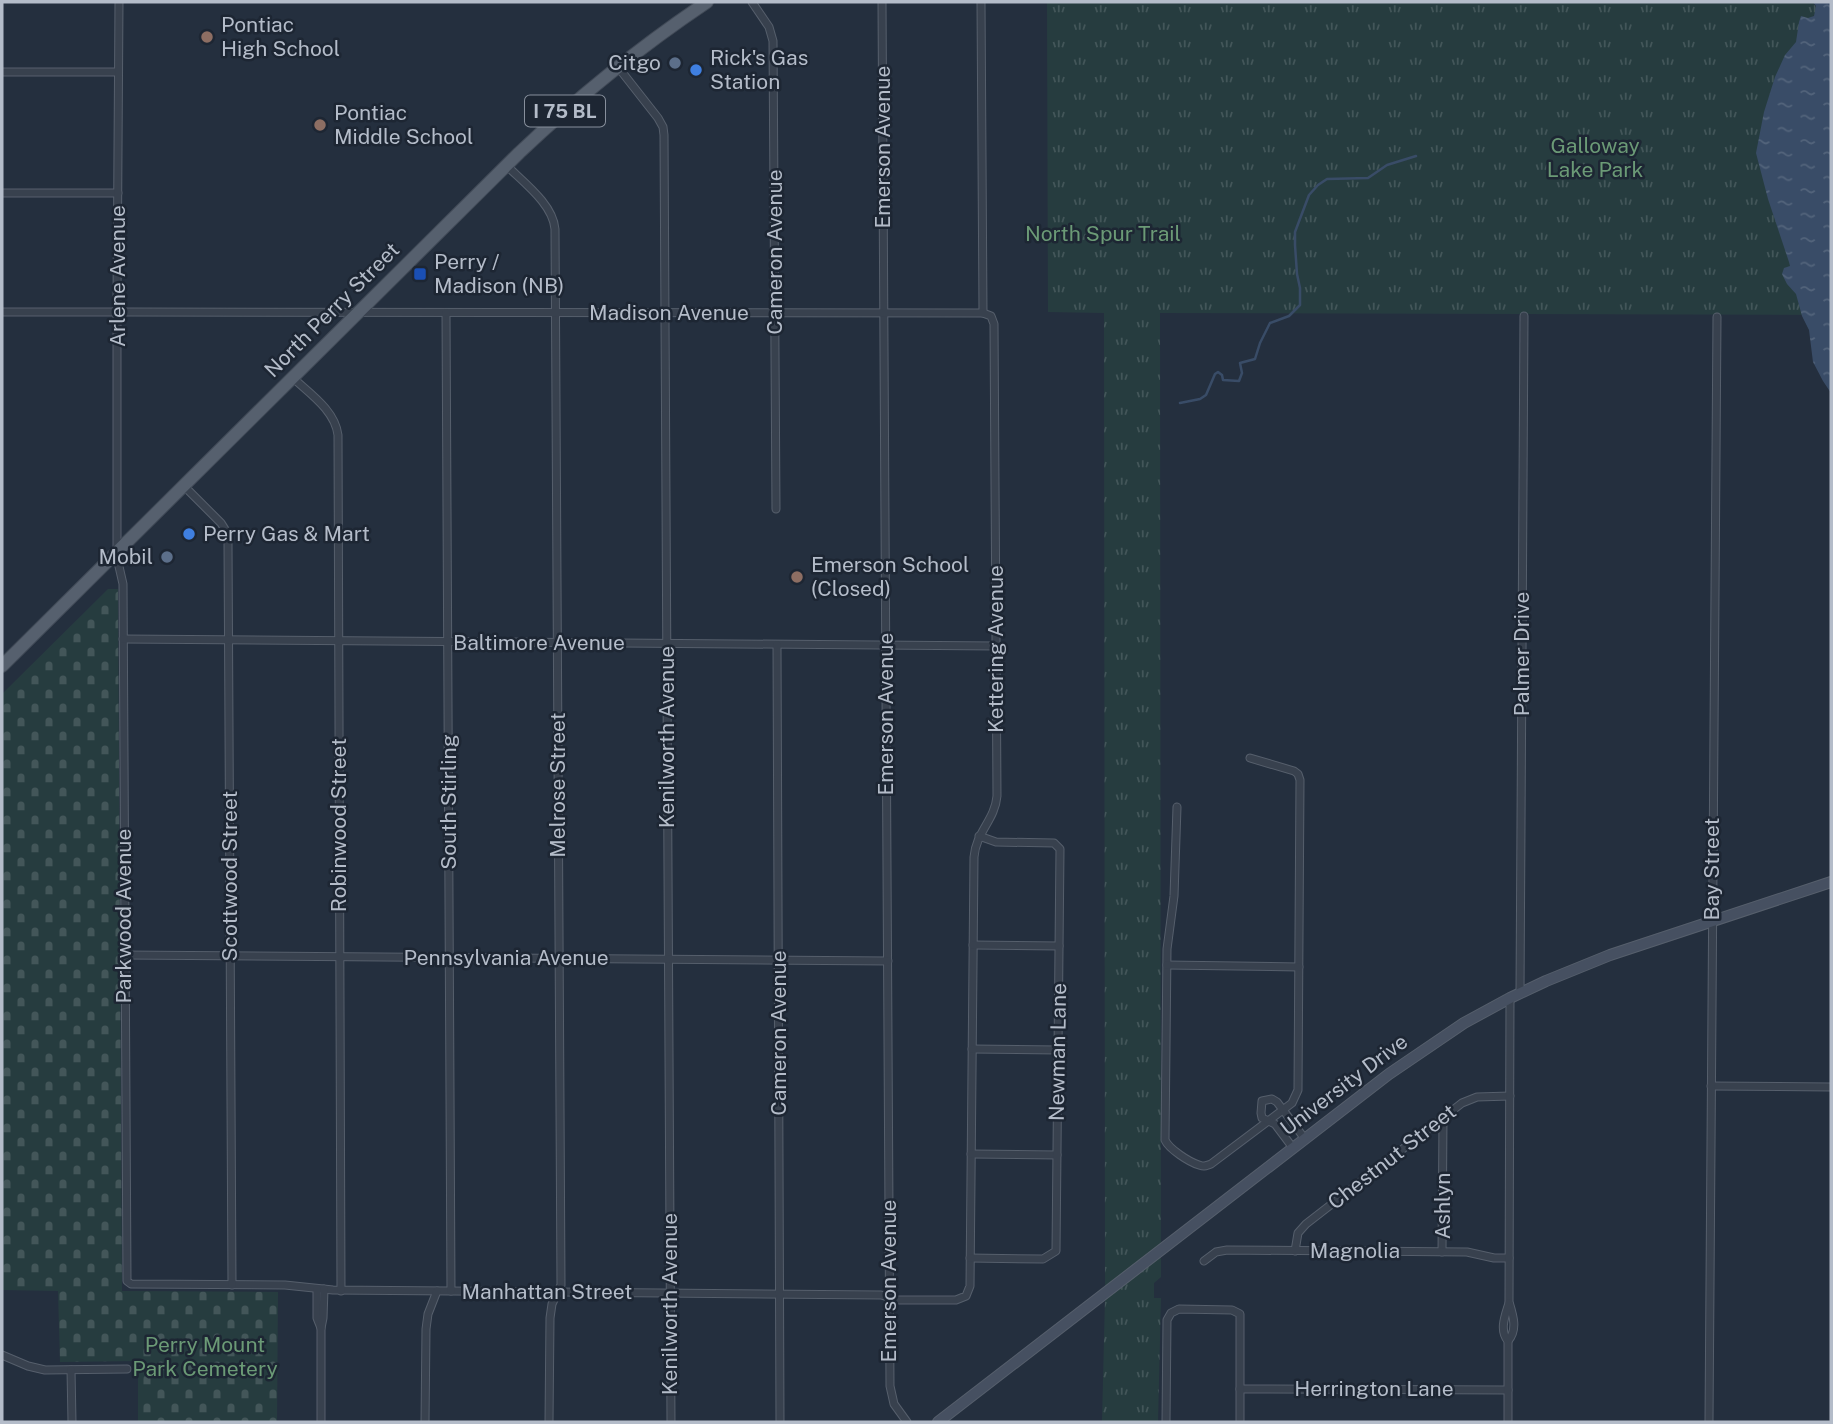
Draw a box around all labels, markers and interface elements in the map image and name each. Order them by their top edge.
place label: Pontiac High School [221,12,340,61]
marker: Pontiac High School [199,29,215,45]
place label: Rick's Gas Station [710,45,808,94]
place label: Citgo [608,50,661,75]
marker: Citgo [667,55,683,71]
marker: Rick's Gas Station [688,62,704,78]
street label: Emerson Avenue [870,66,895,228]
road number: I 75 BL [525,96,605,127]
place label: Pontiac Middle School [334,100,473,149]
marker: Pontiac Middle School [312,117,328,133]
park label: Galloway Lake Park [1547,133,1643,182]
street label: Cameron Avenue [762,169,787,335]
street label: Arlene Avenue [105,205,130,347]
park label: North Spur Trail [1025,221,1181,246]
street label: North Perry Street [259,237,404,382]
place label: Perry / Madison (NB) [434,249,564,298]
marker: Perry / Madison (NB) [412,266,428,282]
street label: Madison Avenue [589,300,749,325]
place label: Perry Gas & Mart [203,521,370,546]
marker: Perry Gas & Mart [181,526,197,542]
place label: Mobil [98,544,153,569]
marker: Mobil [159,549,175,565]
place label: Emerson School (Closed) [811,552,969,601]
street label: Kettering Avenue [983,565,1008,733]
marker: Emerson School (Closed) [789,569,805,585]
street label: Palmer Drive [1509,592,1534,716]
street label: Baltimore Avenue [453,630,625,655]
street label: Emerson Avenue [873,633,898,795]
street label: Kenilworth Avenue [654,646,679,828]
street label: Melrose Street [545,712,570,858]
street label: South Stirling [436,734,461,870]
street label: Robinwood Street [326,738,351,912]
street label: Scottwood Street [217,791,242,962]
street label: Bay Street [1699,818,1724,920]
street label: Parkwood Avenue [111,829,136,1003]
street label: Pennsylvania Avenue [403,945,609,970]
street label: Cameron Avenue [766,950,791,1116]
street label: Newman Lane [1044,983,1071,1121]
street label: University Drive [1275,1029,1412,1141]
street label: Chestnut Street [1323,1099,1461,1214]
street label: Ashlyn [1430,1173,1455,1239]
street label: Emerson Avenue [876,1200,901,1362]
street label: Kenilworth Avenue [657,1213,682,1395]
street label: Magnolia [1310,1238,1400,1263]
street label: Manhattan Street [462,1279,632,1304]
park label: Perry Mount Park Cemetery [132,1332,278,1381]
street label: Herrington Lane [1294,1376,1454,1401]

